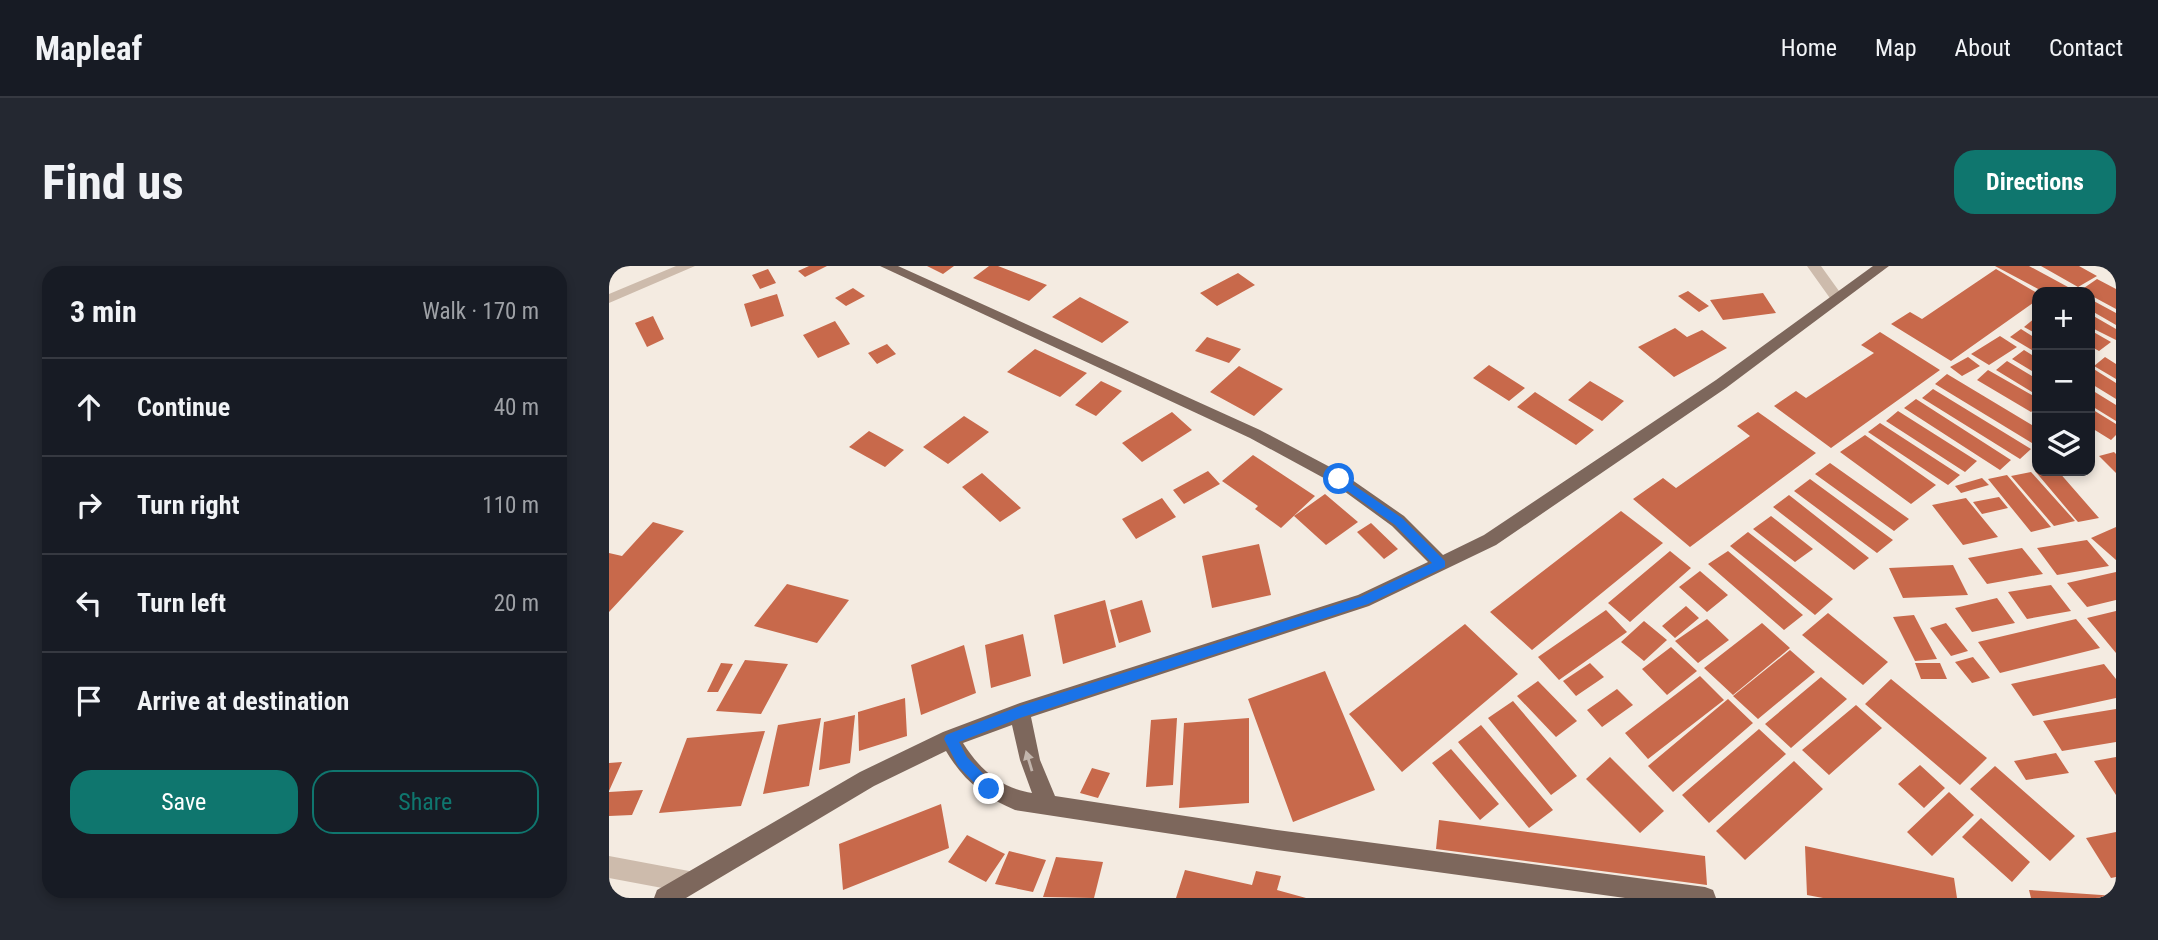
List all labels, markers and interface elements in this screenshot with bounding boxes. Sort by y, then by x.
text: Mapleaf [35,29,142,68]
text: Home [1781,34,1837,62]
text: Map [1875,34,1917,62]
text: About [1955,34,2011,62]
text: Contact [2049,34,2123,62]
button: Directions [1954,150,2116,214]
text: Find us [42,154,184,211]
map controls [2032,287,2095,476]
button: + [2032,287,2095,350]
text: 3 min [70,294,137,329]
text: Walk · 170 m [422,298,539,325]
button: − [2032,350,2095,413]
icon: ahead [70,388,108,426]
text: Continue [137,392,230,422]
text: 40 m [494,394,539,421]
button: layers [2032,413,2095,476]
route start [1323,463,1354,494]
icon: right [70,486,108,524]
text: Turn right [137,490,239,520]
text: 110 m [482,492,539,519]
icon: left [70,584,108,622]
text: Turn left [137,588,226,618]
text: 20 m [494,590,539,617]
icon: arrive [70,682,108,720]
text: Arrive at destination [137,686,349,716]
one-way arrow [1024,750,1034,771]
button: Save [70,770,298,834]
button: Share [312,770,539,834]
route end [973,773,1004,804]

